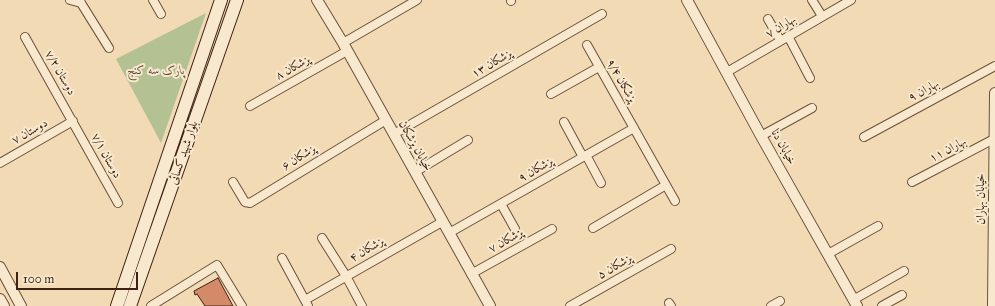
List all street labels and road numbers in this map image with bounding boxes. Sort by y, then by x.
street label: ۷ بهاران [763,12,799,42]
street label: ۱۳ پزشکان [469,47,515,81]
street label: ۷/۲ دوستان [41,48,79,98]
street label: ۸ پزشکان [273,53,313,83]
street label: ۹/۴ پزشکان [603,57,639,105]
street label: ۹ بهاران [906,77,942,105]
street label: ۷ دوستان [9,116,51,148]
street label: خیابان پزشکان [395,118,435,174]
street label: بلوار شهید کسائی [166,119,202,187]
street label: خیابان دنا [767,127,799,167]
street label: ۷/۱ دوستان [88,131,124,181]
street label: ۱۱ بهاران [927,134,969,166]
street label: ۶ پزشکان [279,142,319,174]
street label: ۹ پزشکان [516,154,556,186]
street label: خیابان بهاران [974,173,988,225]
street label: ۷ پزشکان [486,226,526,256]
street label: ۴ پزشکان [347,234,387,266]
street label: ۵ پزشکان [595,251,635,283]

